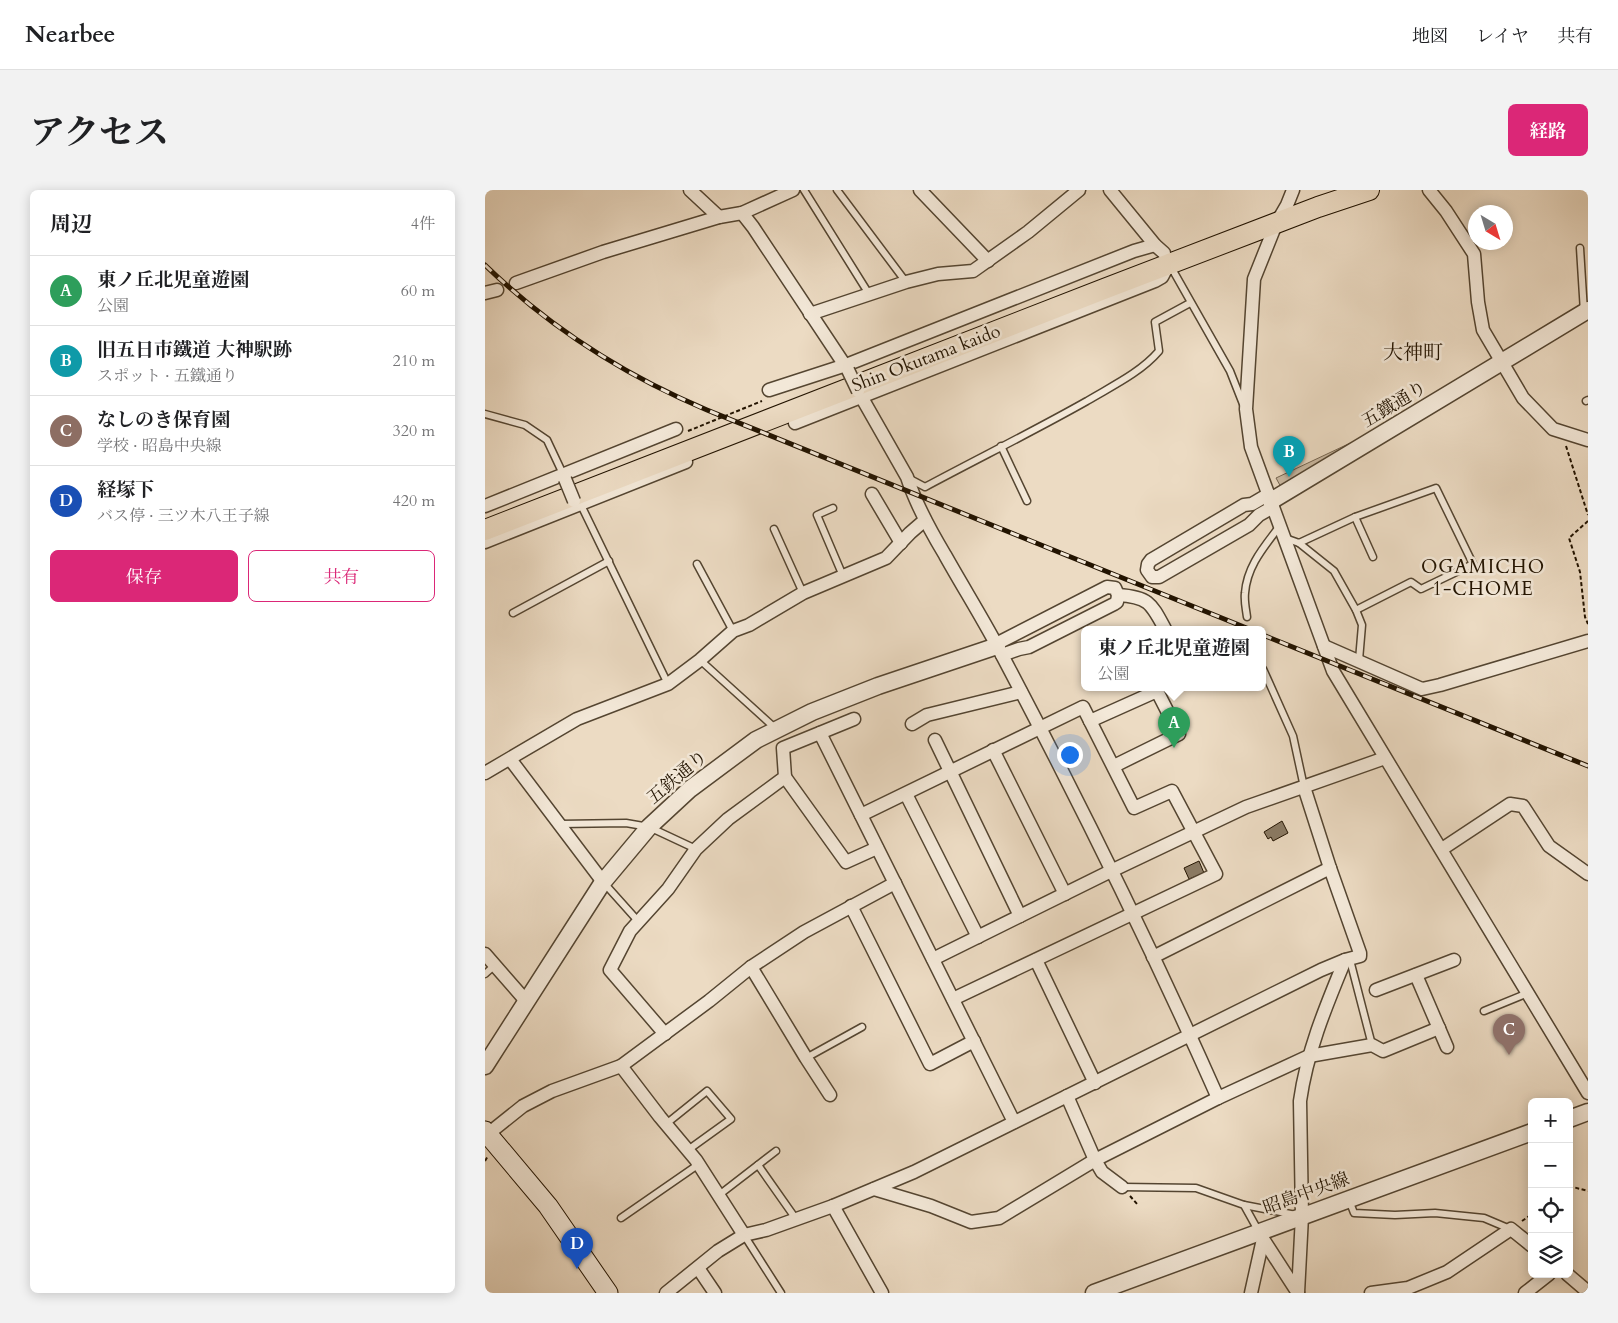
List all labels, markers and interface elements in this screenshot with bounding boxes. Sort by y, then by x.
text: Nearbee [25,18,115,51]
text: 地図 [1412,24,1448,49]
text: レイヤ [1476,24,1529,49]
text: 共有 [1557,24,1593,49]
button: 経路 [1508,104,1588,156]
text: アクセス [30,109,169,157]
north arrow [1468,205,1513,250]
text: 周辺 [50,210,92,239]
text: 4件 [411,213,435,235]
text: 東ノ丘北児童遊園 [97,267,249,293]
text: A [60,280,72,302]
text: 60 m [401,280,435,302]
text: 公園 [97,295,129,317]
street label: Shin Okutama kaido [848,319,1004,398]
text: 旧五日市鐵道 大神駅跡 [97,337,292,363]
district label: 大神町 [1383,339,1443,366]
text: B [60,350,72,372]
text: 210 m [393,350,435,372]
text: スポット · 五鐵通り [97,365,238,387]
street label: 五鐵通り [1357,375,1432,434]
text: なしのき保育園 [97,407,230,433]
text: C [60,420,72,442]
text: 320 m [393,420,435,442]
text: 学校 · 昭島中央線 [97,435,222,457]
pin: B [1273,436,1305,477]
text: 経塚下 [97,477,154,503]
text: D [59,490,73,512]
text: 420 m [393,490,435,512]
text: バス停 · 三ツ木八王子線 [97,505,270,527]
button: 保存 [50,550,238,602]
button: 共有 [248,550,435,602]
district label: OGAMICHO 1-CHOME [1421,554,1545,602]
popup [1081,626,1266,691]
text: 東ノ丘北児童遊園 [1097,635,1250,661]
text: 公園 [1097,663,1130,685]
pin: A [1158,707,1190,748]
your location [1057,742,1083,768]
street label: 五鉄通り [642,745,713,810]
pin: C [1493,1014,1525,1055]
map controls [1528,1098,1573,1278]
button: + [1528,1098,1573,1143]
button: − [1528,1143,1573,1188]
street label: 昭島中央線 [1260,1166,1353,1221]
button: locate [1528,1188,1573,1233]
pin: D [561,1228,593,1269]
button: layers [1528,1233,1573,1278]

